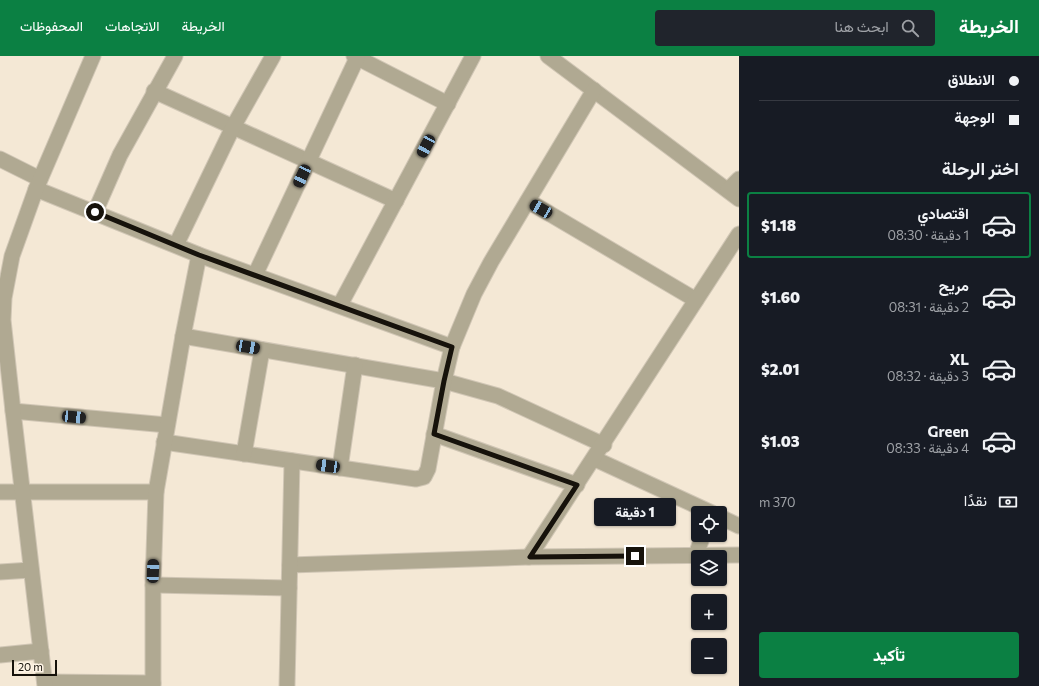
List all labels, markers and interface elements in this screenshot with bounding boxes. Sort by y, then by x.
search box [655,10,935,46]
text: الخريطة [959,14,1019,37]
text: المحفوظات [20,17,83,34]
text: الاتجاهات [105,17,159,34]
text: الخريطة [181,17,225,34]
text: ابحث هنا [835,17,889,35]
icon: search [899,17,921,39]
text: الانطلاق [948,70,995,88]
text: الوجهة [954,108,995,126]
car [415,133,437,159]
text: اختر الرحلة [942,157,1019,179]
car [291,163,313,189]
car [528,198,554,220]
route start [86,203,104,221]
text: اقتصادي [917,204,969,222]
icon: car [981,207,1017,243]
text: $1.18 [761,216,796,234]
text: 1 دقيقة · 08:30 [887,227,969,243]
text: مريح [939,276,969,294]
icon: car [981,279,1017,315]
text: $1.60 [761,288,800,306]
text: 2 دقيقة · 08:31 [889,299,969,315]
car [235,339,261,355]
text: XL [950,350,969,368]
icon: car [981,351,1017,387]
text: $2.01 [761,360,799,378]
text: 3 دقيقة · 08:32 [887,368,969,384]
car [62,410,86,424]
text: Green [928,422,969,440]
icon: car [981,423,1017,459]
text: $1.03 [761,432,800,450]
text: 4 دقيقة · 08:33 [886,440,969,456]
car [315,458,341,474]
text: نقدًا [964,491,987,509]
icon: cash [997,491,1019,513]
text: 370 m [759,494,796,510]
callout: 1 دقيقة [594,498,676,526]
text: 1 دقيقة [615,504,655,520]
map controls [691,506,727,674]
button: locate [691,506,727,542]
route end [626,547,644,565]
button: layers [691,550,727,586]
car [147,559,159,583]
button: + [691,594,727,630]
button: تأكيد [759,632,1019,678]
button: − [691,638,727,674]
scale bar [12,658,57,677]
text: 20 m [18,660,43,673]

